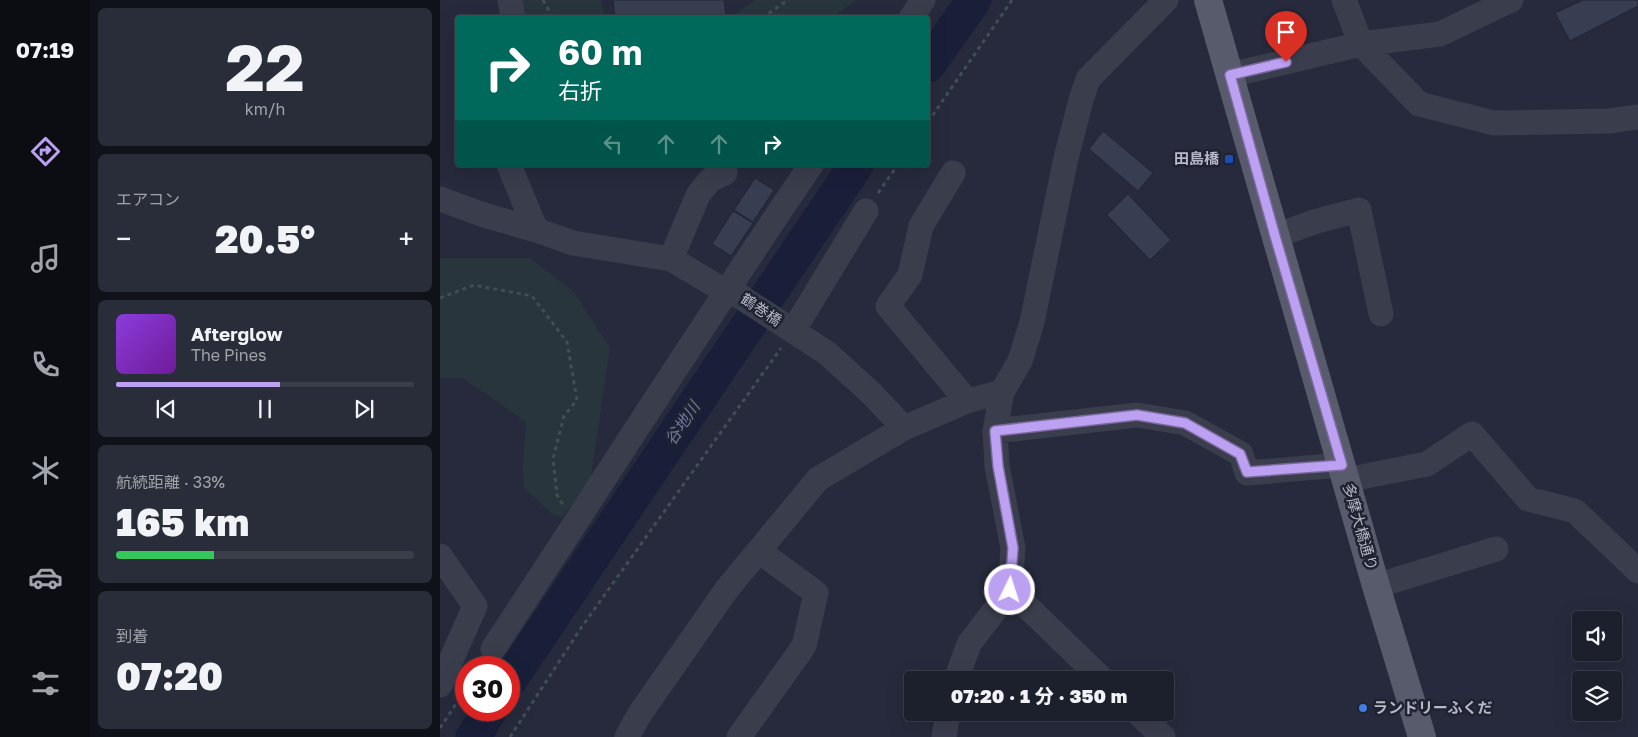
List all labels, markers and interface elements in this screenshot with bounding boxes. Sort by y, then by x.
pin [1265,11,1307,62]
icon: arrive [1272,18,1300,46]
text: 22 [225,27,305,105]
text: 60 m [558,31,642,73]
icon: right [475,35,540,100]
text: 07:19 [16,36,74,63]
text: 右折 [558,77,602,104]
text: km/h [245,99,285,119]
icon: left [599,130,627,158]
icon: ahead [652,130,680,158]
icon: ahead [705,130,733,158]
icon: right [758,130,786,158]
icon: directions [28,134,63,169]
place label: 田島橋 [1174,149,1220,167]
marker: 田島橋 [1223,153,1235,165]
text: エアコン [116,189,180,209]
text: 20.5° [215,216,315,261]
text: − [116,222,131,255]
text: + [399,222,414,255]
icon: music [28,241,63,276]
street label: 鶴巻橋 [738,289,785,329]
text: Afterglow [191,322,282,345]
text: The Pines [191,345,266,365]
icon: phone [28,347,63,382]
icon: previous [152,395,180,423]
icon: pause [251,395,279,423]
icon: next [350,395,378,423]
water label: 谷地川 [660,396,705,448]
icon: climate [28,453,63,488]
text: 航続距離 · 33% [116,472,225,492]
street label: 多摩大橋通り [1340,481,1382,572]
text: 165 km [116,499,249,544]
icon: car [28,560,63,595]
position arrow [983,563,1035,615]
map controls [1572,611,1622,721]
button: sound [1572,611,1622,661]
text: 到着 [116,626,148,646]
text: 07:20 [116,653,223,698]
speed limit sign: 30 [455,656,520,721]
icon: filters [28,666,63,701]
button: layers [1572,671,1622,721]
text: 07:20 · 1 分 · 350 m [951,684,1127,707]
place label: ランドリーふくだ [1373,698,1492,716]
marker: ランドリーふくだ [1357,702,1369,714]

